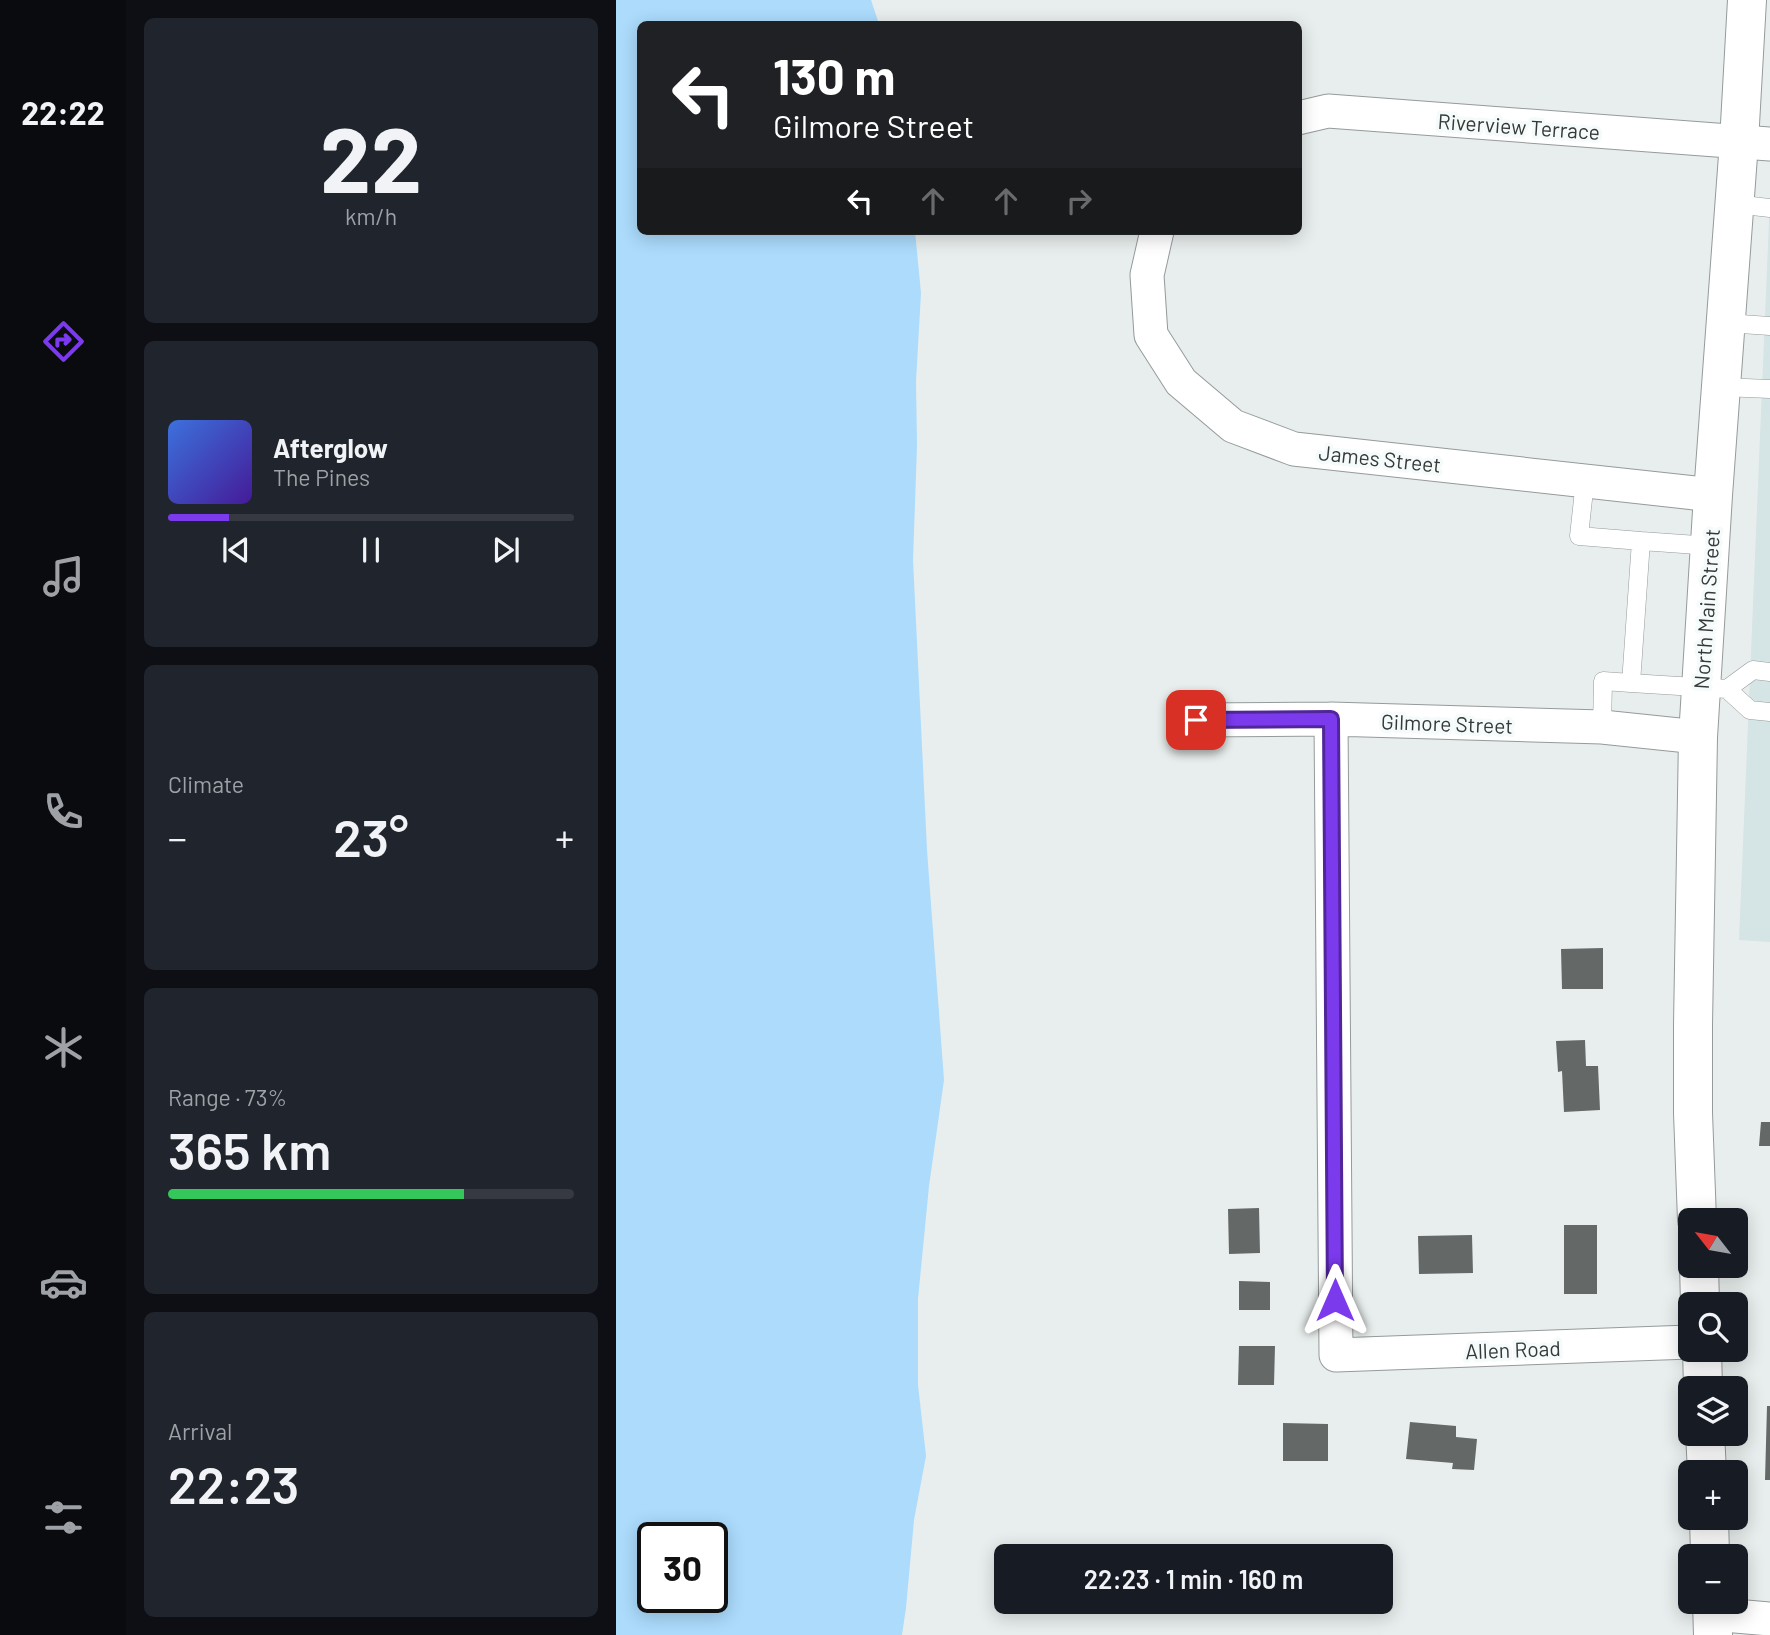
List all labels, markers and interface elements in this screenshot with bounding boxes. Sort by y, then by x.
text: 130 m [773,46,895,105]
icon: left [658,49,749,140]
text: 22:22 [21,93,105,131]
text: 22 [320,102,422,211]
text: Gilmore Street [773,106,974,144]
street label: Riverview Terrace [1437,108,1601,144]
icon: left [841,182,879,220]
icon: ahead [914,182,952,220]
icon: ahead [987,182,1025,220]
icon: right [1060,182,1098,220]
text: km/h [345,202,397,230]
icon: directions [39,317,88,366]
text: Afterglow [273,432,388,463]
street label: James Street [1318,439,1442,477]
text: The Pines [273,463,370,491]
street label: North Main Street [1688,528,1724,690]
icon: previous [217,531,255,569]
icon: pause [352,531,390,569]
icon: next [487,531,525,569]
icon: music [39,552,88,601]
pin [1166,690,1226,750]
icon: arrive [1177,701,1215,739]
street label: Gilmore Street [1381,708,1513,738]
text: Climate [168,770,244,798]
icon: phone [39,787,88,836]
text: 23° [333,805,409,867]
text: − [168,814,187,860]
text: + [555,814,574,860]
icon: climate [39,1023,88,1072]
text: Range · 73% [168,1083,287,1111]
text: 365 km [168,1118,331,1180]
north arrow [1678,1208,1748,1278]
map controls [1678,1208,1748,1614]
icon: car [39,1258,88,1307]
position arrow [1298,1263,1372,1337]
button: search [1678,1292,1748,1362]
street label: Allen Road [1465,1335,1561,1363]
button: layers [1678,1376,1748,1446]
text: Arrival [168,1417,232,1445]
text: 22:23 [168,1452,299,1514]
button: + [1678,1460,1748,1530]
icon: filters [39,1493,88,1542]
speed limit sign: 30 [637,1522,728,1613]
button: − [1678,1544,1748,1614]
text: 22:23 · 1 min · 160 m [1084,1563,1303,1594]

